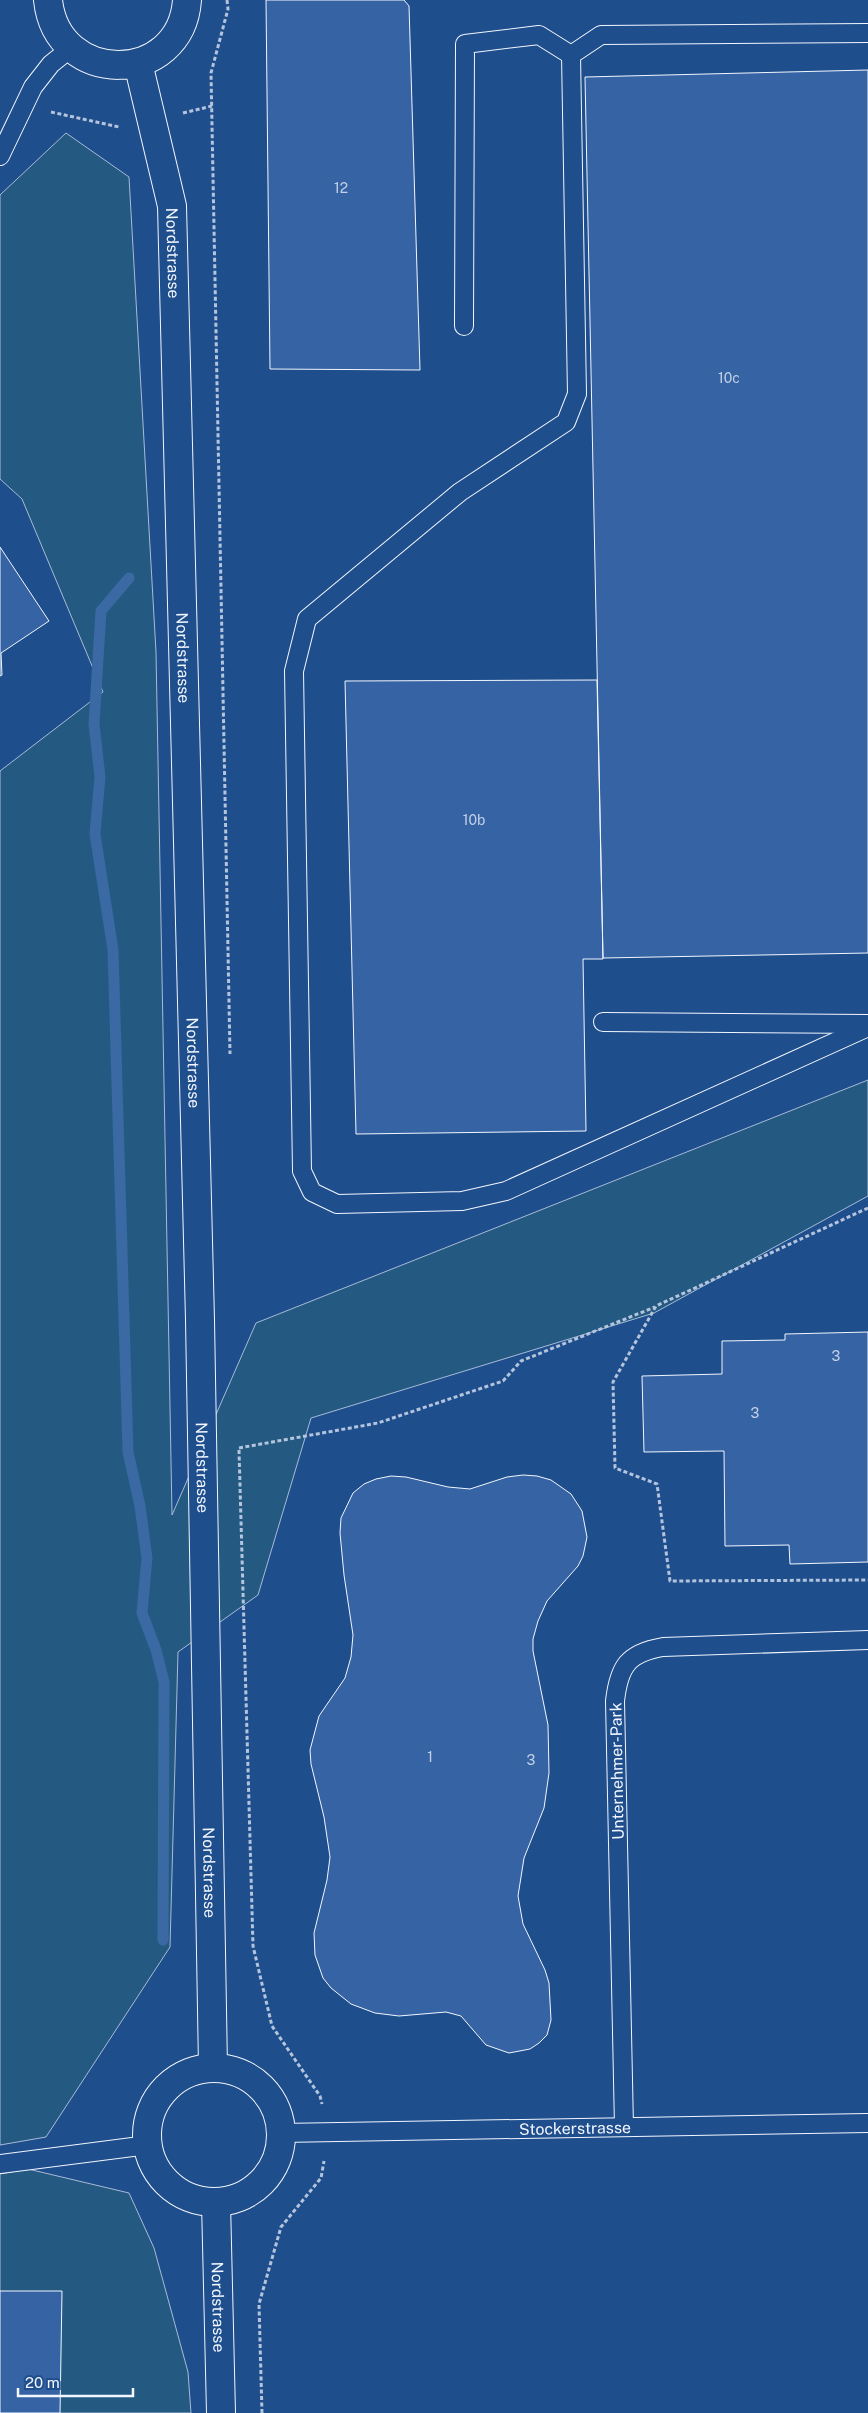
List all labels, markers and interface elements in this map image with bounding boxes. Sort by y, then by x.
house number: 12 [334,180,348,196]
street label: Nordstrasse [163,207,184,299]
house number: 10c [718,370,740,386]
street label: Nordstrasse [173,612,194,704]
house number: 10b [463,812,485,828]
street label: Nordstrasse [183,1017,204,1108]
house number: 3 [832,1348,841,1364]
house number: 3 [751,1405,760,1421]
street label: Nordstrasse [192,1422,213,1513]
street label: Unternehmer-Park [606,1702,628,1840]
house number: 1 [427,1749,433,1765]
house number: 3 [527,1752,536,1768]
street label: Nordstrasse [199,1827,220,1918]
street label: Stockerstrasse [519,2118,631,2138]
street label: Nordstrasse [208,2261,229,2353]
scale bar [18,2366,132,2398]
text: 20 m [25,2374,60,2391]

